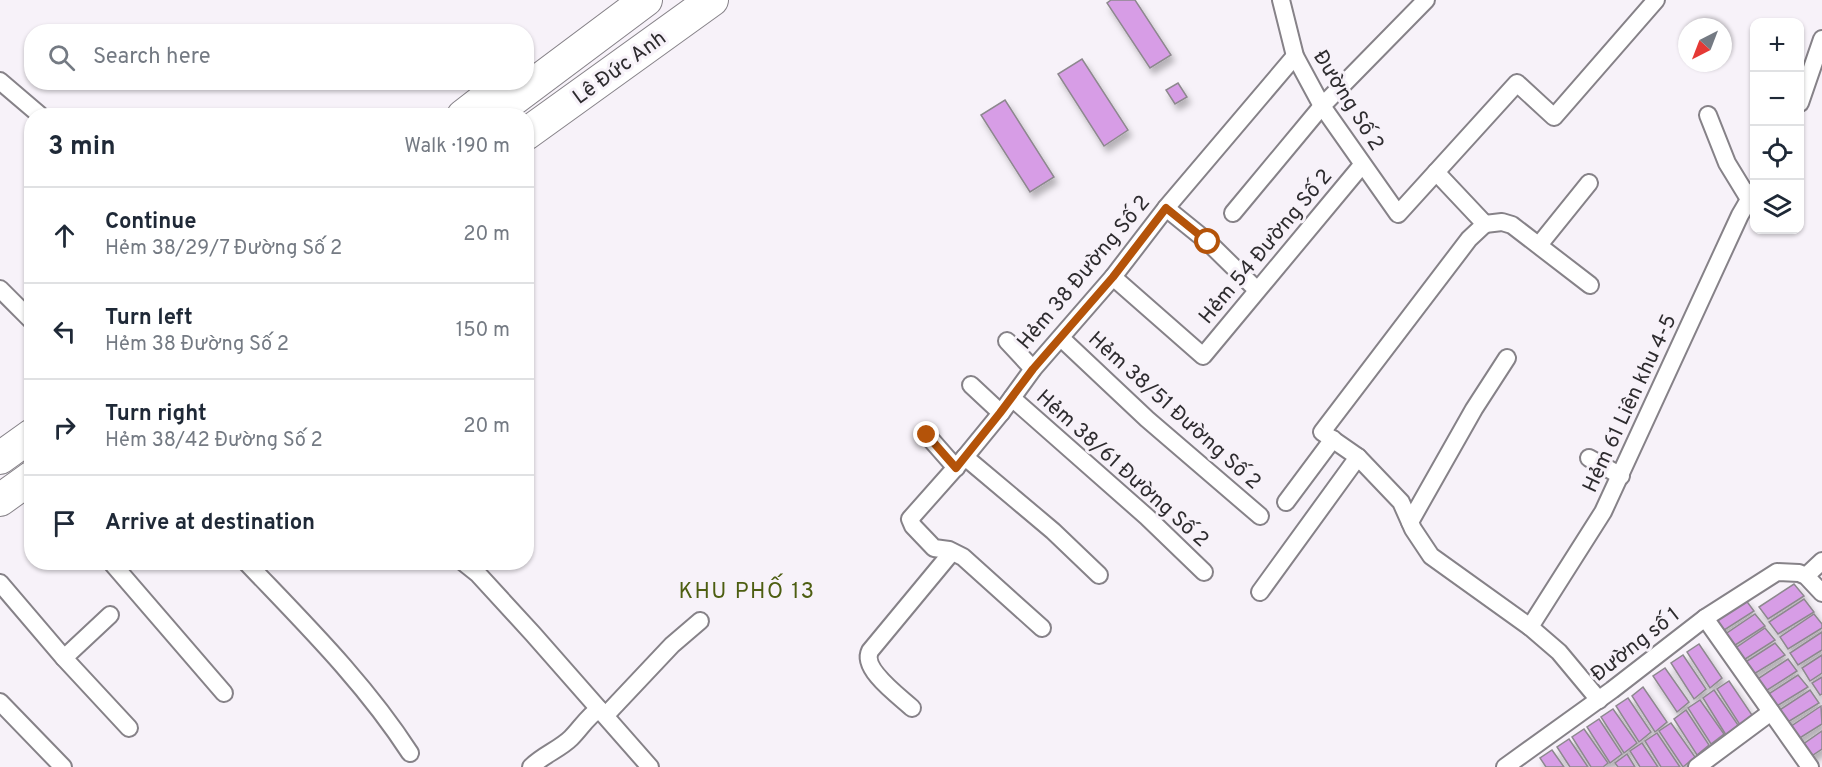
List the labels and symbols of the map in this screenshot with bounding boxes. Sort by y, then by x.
north arrow [1678,18,1732,72]
street label: Lê Đức Anh [568,25,672,111]
street label: Đường Số 2 [1306,45,1389,156]
street label: Hẻm 54 Đường Số 2 [1193,164,1339,330]
street label: Hẻm 38 Đường Số 2 [1012,190,1157,356]
route start [1194,228,1220,254]
street label: Hẻm 61 Liên khu 4-5 [1577,310,1684,497]
street label: Hẻm 38/51 Đường Số 2 [1082,326,1266,496]
street label: Hẻm 38/61 Đường Số 2 [1030,384,1214,554]
route end [913,421,939,447]
district label: KHU PHỐ 13 [678,573,816,606]
street label: Đường số 1 [1586,602,1686,688]

